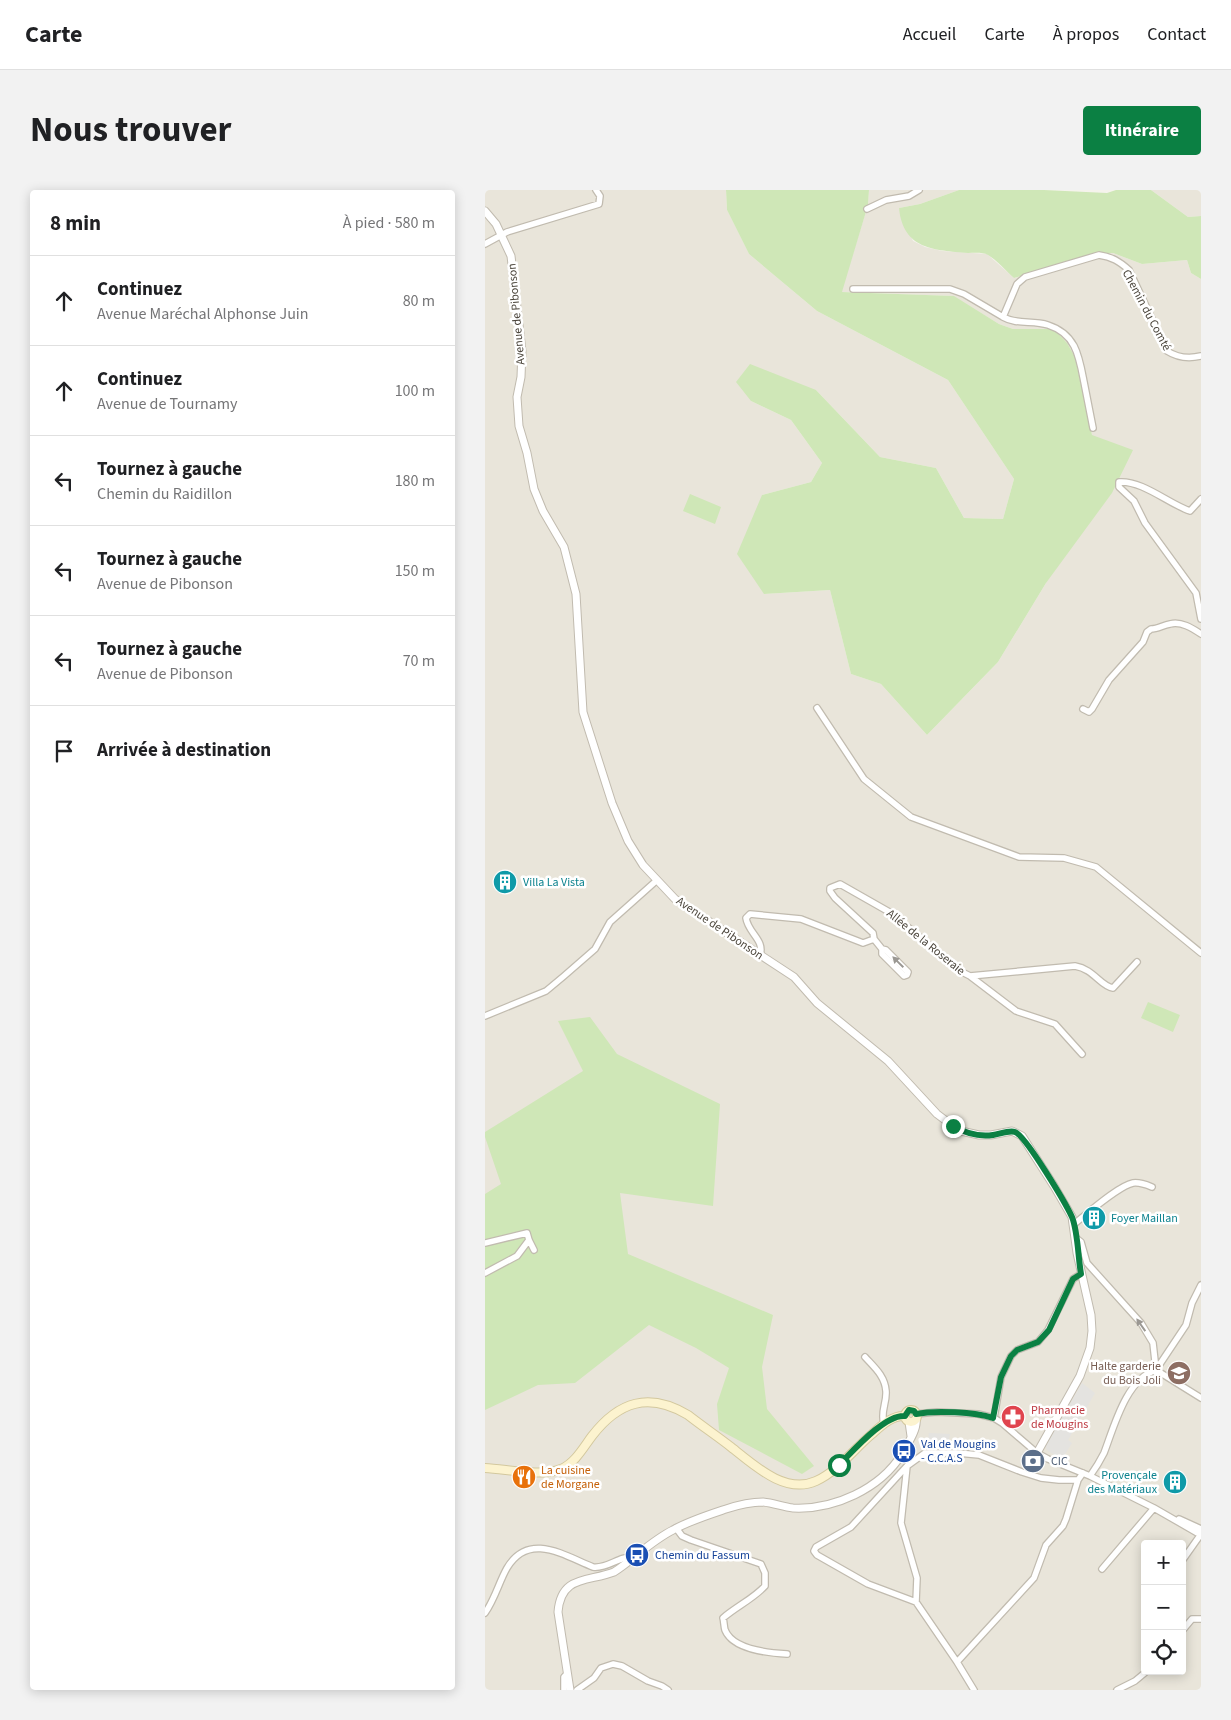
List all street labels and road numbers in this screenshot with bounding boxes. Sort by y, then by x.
street label: Avenue de Pibonson [504,262,529,365]
street label: Chemin du Comté [1118,267,1175,354]
street label: Avenue de Pibonson [673,893,767,964]
street label: Allée de la Roseraie [883,905,969,979]

